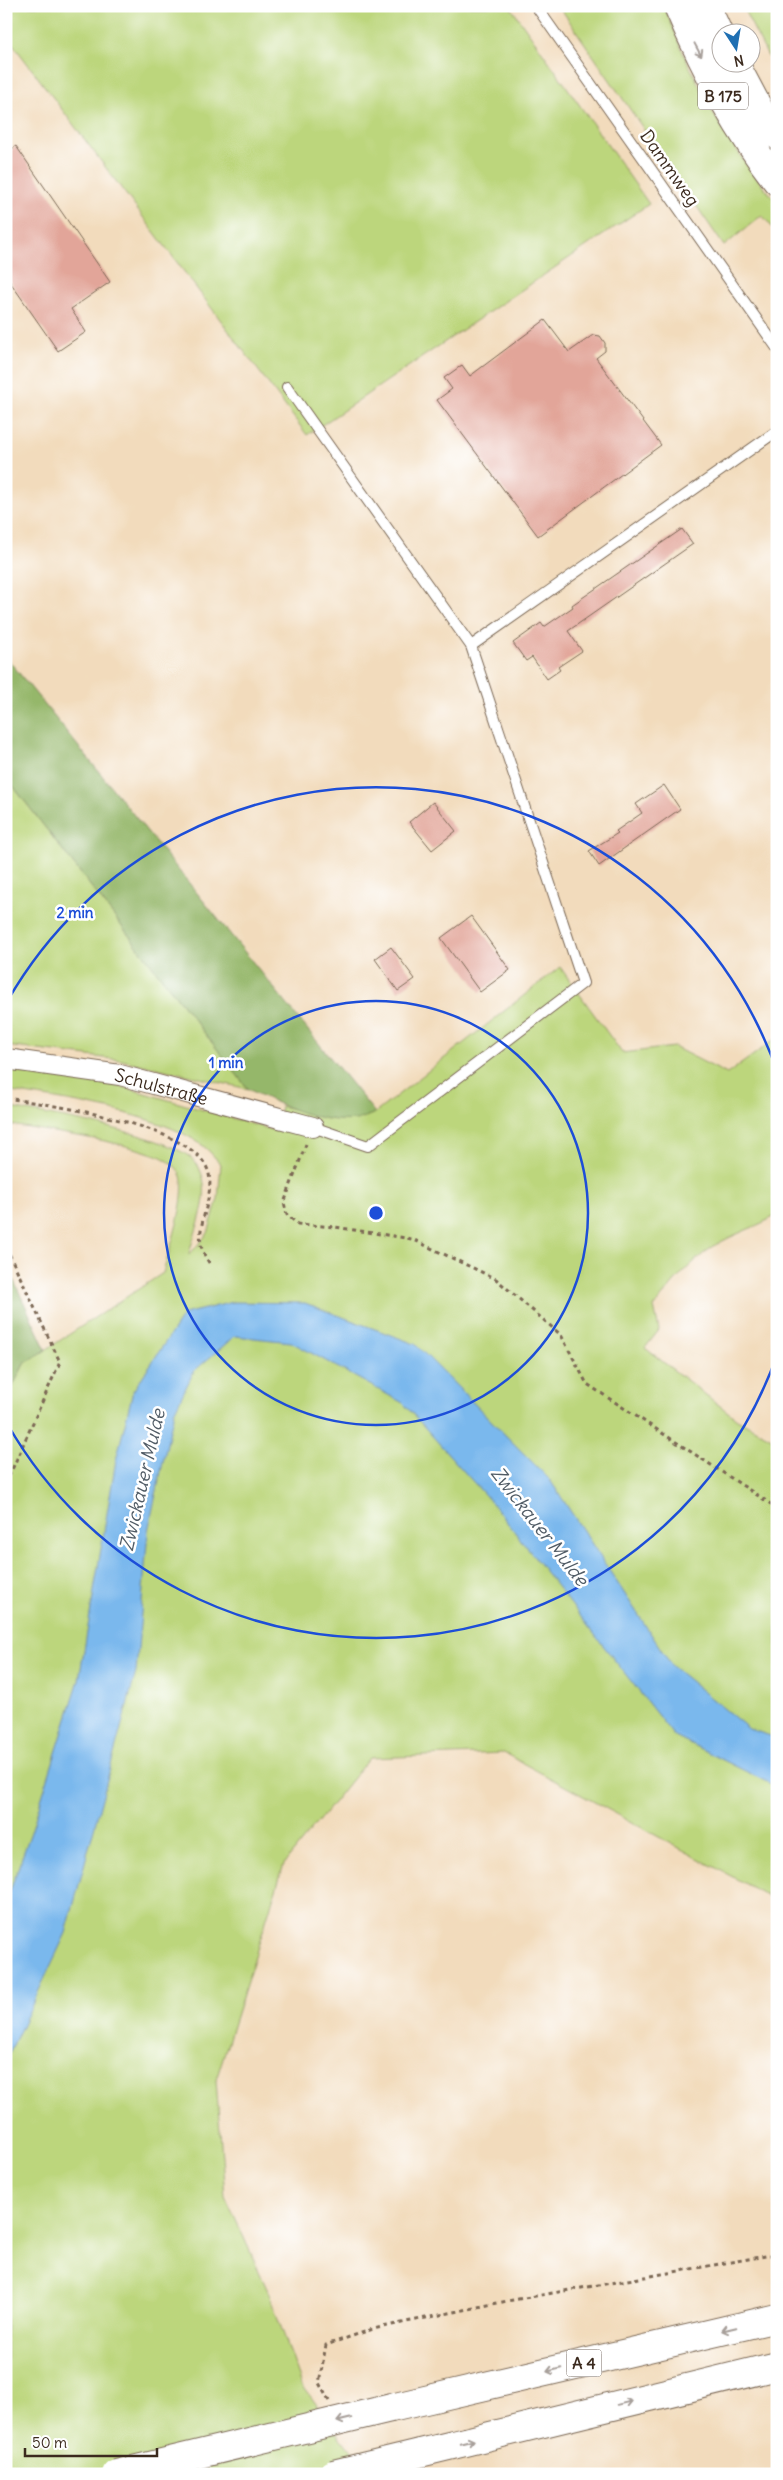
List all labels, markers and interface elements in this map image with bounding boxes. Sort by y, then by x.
north arrow [710,22,760,72]
one-way arrow [693,43,703,58]
text: N [732,51,745,71]
road number: B 175 [698,82,748,110]
street label: Dammweg [635,125,705,211]
text: 2 min [57,903,94,922]
text: 1 min [209,1053,244,1072]
street label: Schulstraße [112,1063,210,1110]
centre of rings [367,1204,385,1222]
water label: Zwickauer Mulde [114,1405,170,1553]
water label: Zwickauer Mulde [486,1462,595,1592]
one-way arrow [722,2325,738,2334]
road number: A 4 [566,2350,602,2376]
one-way arrow [546,2366,562,2375]
one-way arrow [616,2398,632,2407]
one-way arrow [336,2415,352,2425]
scale bar [25,2425,158,2457]
text: 50 m [32,2433,67,2452]
one-way arrow [458,2437,474,2446]

